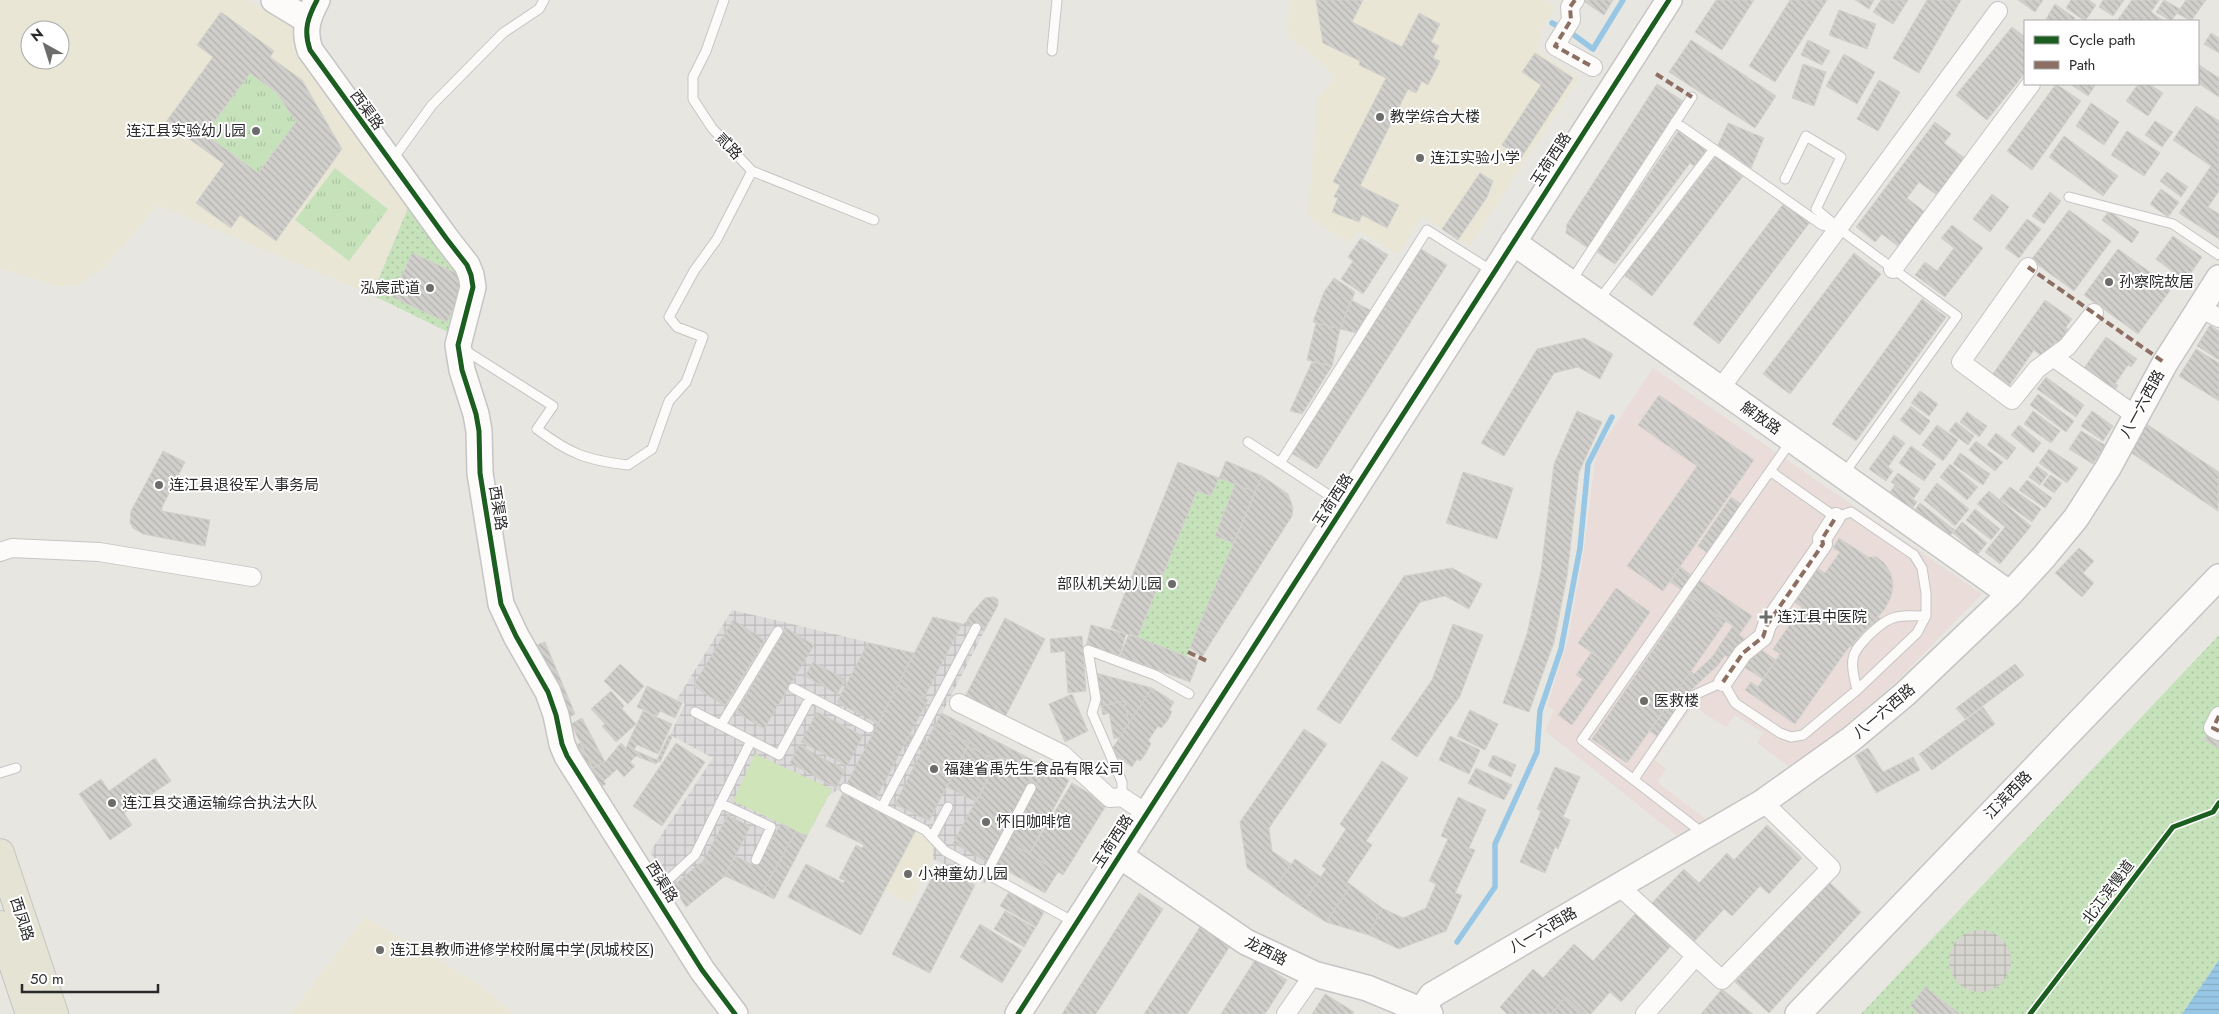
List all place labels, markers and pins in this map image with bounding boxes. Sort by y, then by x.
place label: 教学综合大楼 [1390,106,1480,128]
marker: 教学综合大楼 [1374,111,1386,123]
place label: 连江县实验幼儿园 [126,120,246,142]
marker: 连江县实验幼儿园 [250,125,262,137]
place label: 连江实验小学 [1430,147,1520,169]
marker: 连江实验小学 [1414,152,1426,164]
place label: 孙察院故居 [2119,271,2194,293]
marker: 孙察院故居 [2103,276,2115,288]
place label: 泓宸武道 [360,277,420,299]
marker: 泓宸武道 [424,282,436,294]
place label: 连江县退役军人事务局 [169,474,319,496]
marker: 连江县退役军人事务局 [153,479,165,491]
place label: 部队机关幼儿园 [1057,573,1162,595]
marker: 部队机关幼儿园 [1166,578,1178,590]
place label: 连江县中医院 [1777,606,1867,628]
marker: 连江县中医院 [1759,610,1773,624]
place label: 医救楼 [1654,690,1699,712]
marker: 医救楼 [1638,695,1650,707]
place label: 福建省禹先生食品有限公司 [944,758,1124,780]
marker: 福建省禹先生食品有限公司 [928,763,940,775]
place label: 连江县交通运输综合执法大队 [122,792,317,814]
marker: 连江县交通运输综合执法大队 [106,797,118,809]
place label: 怀旧咖啡馆 [996,811,1071,833]
marker: 怀旧咖啡馆 [980,816,992,828]
place label: 小神童幼儿园 [918,863,1008,885]
marker: 小神童幼儿园 [902,868,914,880]
place label: 连江县教师进修学校附属中学(凤城校区) [390,939,654,961]
marker: 连江县教师进修学校附属中学(凤城校区) [374,944,386,956]

